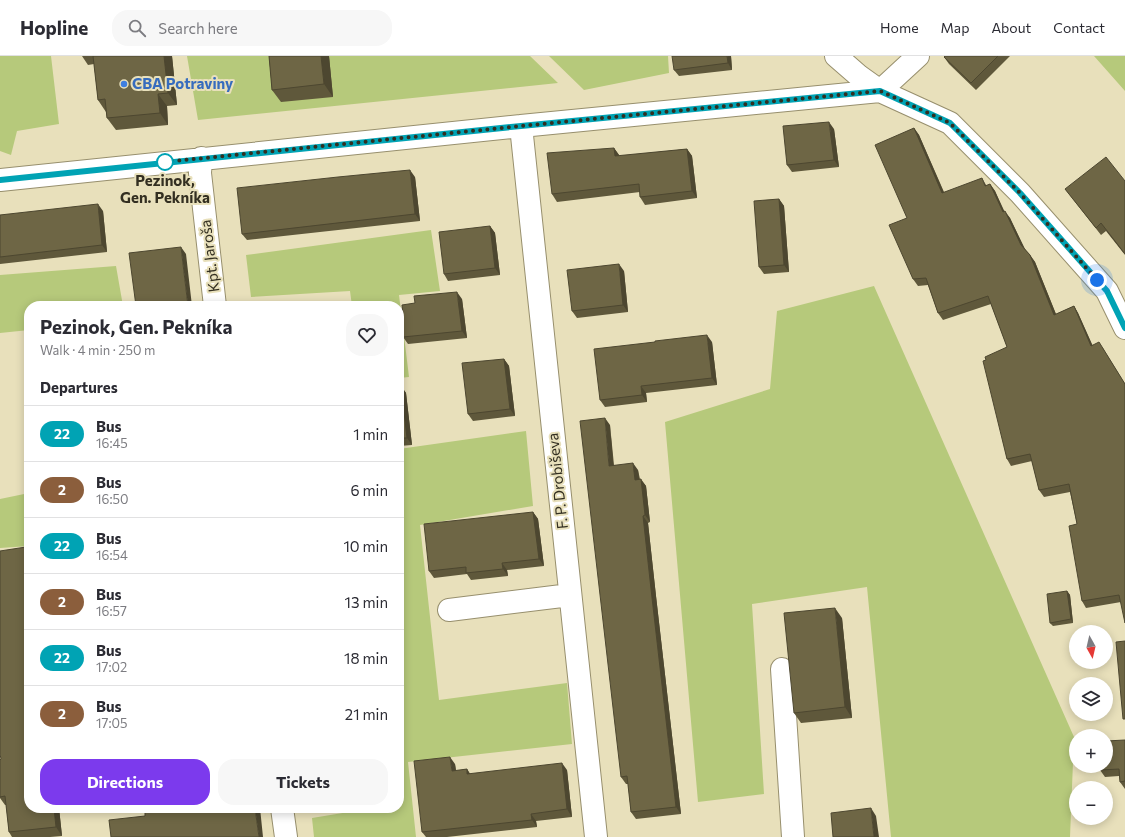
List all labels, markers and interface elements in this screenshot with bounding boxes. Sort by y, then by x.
search box [112,10,392,46]
text: Hopline [20,16,88,39]
icon: search [126,17,148,39]
text: Search here [158,19,238,37]
text: Home [880,19,919,36]
text: Map [941,19,969,36]
text: About [991,19,1031,36]
text: Contact [1053,19,1105,36]
place label: CBA Potraviny [132,74,234,92]
marker: CBA Potraviny [119,79,129,89]
marker: Pezinok, Gen. Pekníka [156,153,174,171]
place label: Pezinok, Gen. Pekníka [120,171,210,206]
street label: Kpt. Jaroša [196,219,222,293]
your location [1087,270,1107,290]
button: heart [346,314,388,356]
text: Pezinok, Gen. Pekníka [40,315,233,338]
text: Walk · 4 min · 250 m [40,342,155,358]
text: Departures [40,378,118,396]
text: Bus [96,417,121,435]
text: 22 [54,425,70,442]
text: 1 min [353,425,388,443]
street label: F. P. Drobiševa [543,432,571,530]
text: 16:45 [96,435,128,451]
text: Bus [96,473,121,491]
text: 2 [58,481,66,498]
text: 6 min [350,481,388,499]
text: 16:50 [96,491,128,507]
text: Bus [96,529,121,547]
text: 22 [54,537,70,554]
text: 10 min [343,537,388,555]
text: 16:54 [96,547,128,563]
text: Bus [96,585,121,603]
text: 2 [58,593,66,610]
text: 13 min [345,593,388,611]
text: 16:57 [96,603,127,619]
north arrow [1069,625,1113,669]
map controls [1069,625,1113,825]
text: Bus [96,641,121,659]
text: 22 [54,649,70,666]
text: 18 min [344,649,388,667]
text: 17:02 [96,659,127,675]
button: layers [1069,677,1113,721]
text: Bus [96,697,121,715]
text: 2 [58,705,66,722]
text: 21 min [345,705,388,723]
text: 17:05 [96,715,127,731]
button: + [1069,729,1113,773]
button: Directions [40,759,210,805]
button: Tickets [218,759,388,805]
button: − [1069,781,1113,825]

